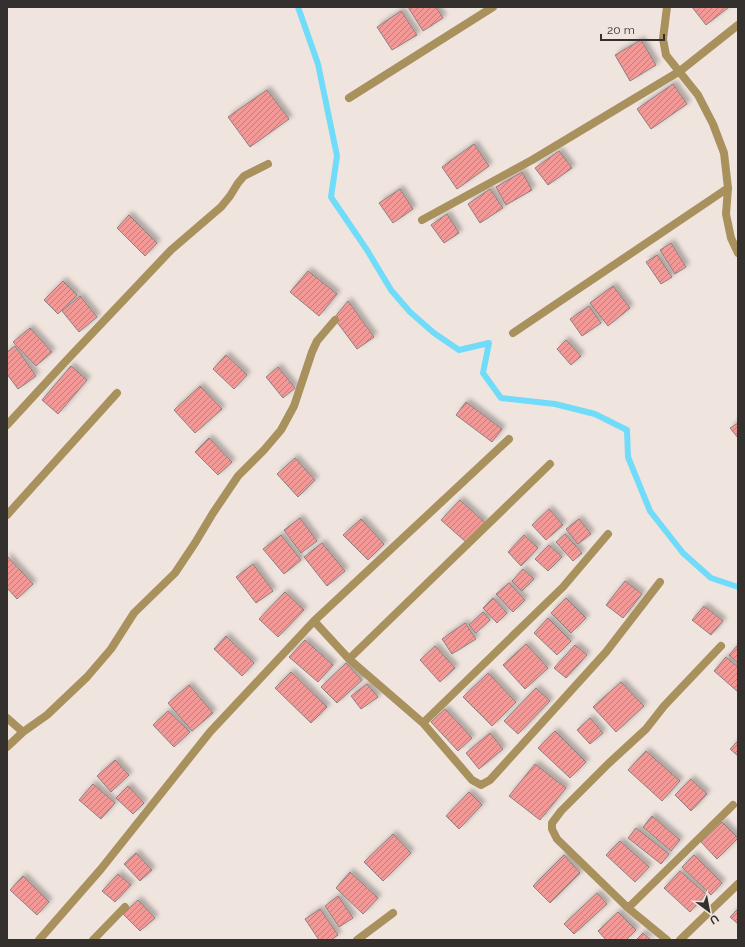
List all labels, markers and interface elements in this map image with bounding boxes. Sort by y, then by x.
scale bar [601,16,664,42]
text: 20 m [607,23,635,37]
north arrow [689,891,729,931]
text: U [707,911,721,927]

